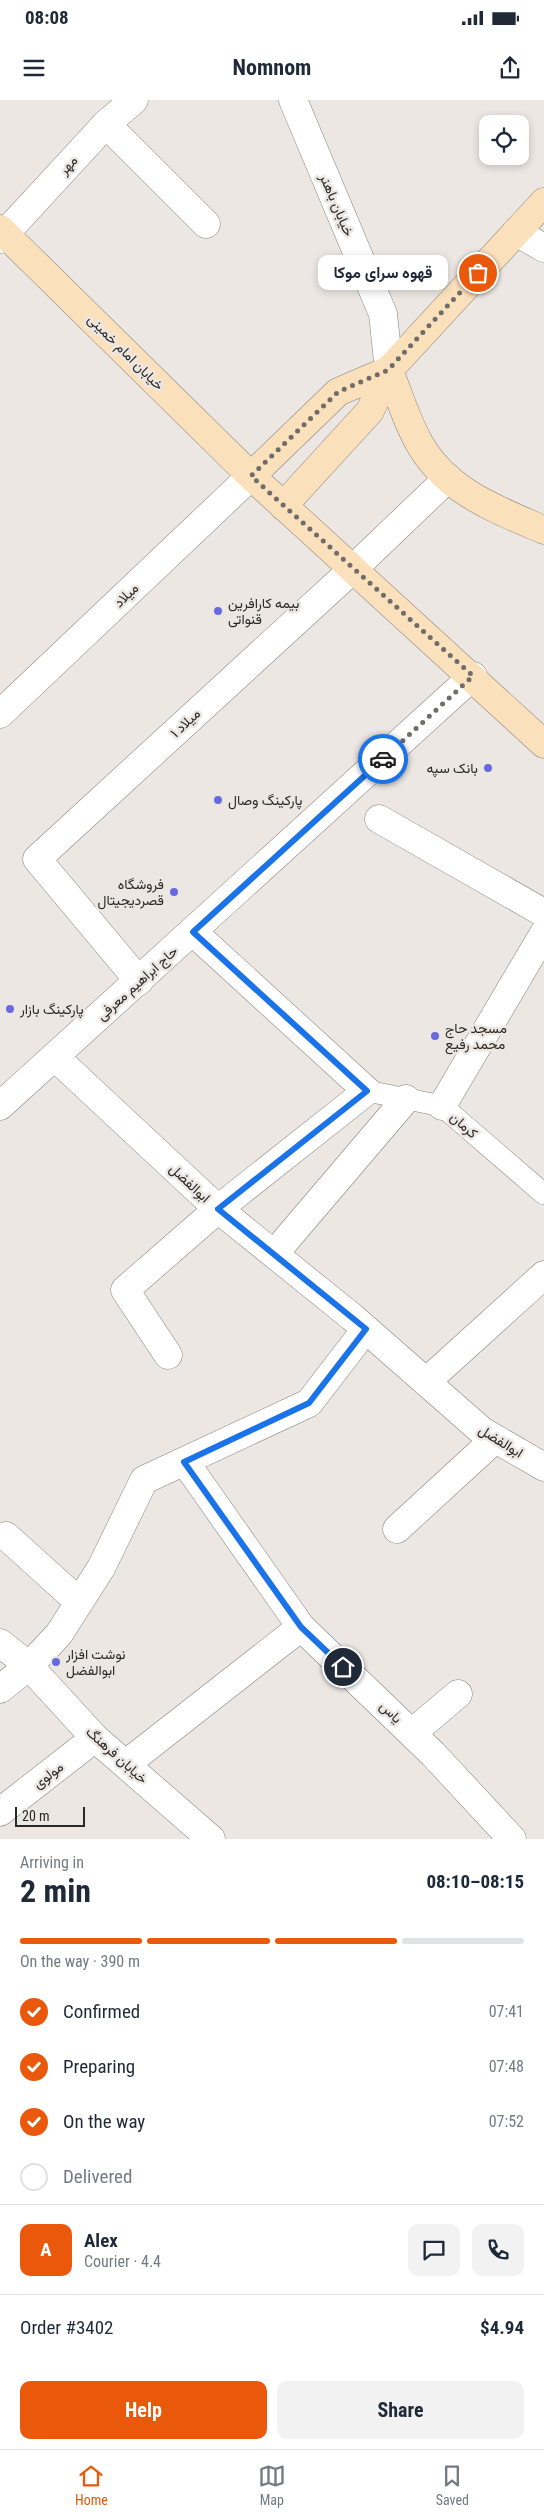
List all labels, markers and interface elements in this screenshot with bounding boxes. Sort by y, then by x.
text: 08:08 [25,6,69,29]
icon: menu [20,54,48,82]
icon: share [496,54,524,82]
text: Nomnom [233,55,311,80]
map controls [479,115,529,165]
button: locate [479,115,529,165]
street label: مهر [55,152,81,179]
street label: خیابان باهنر [315,170,357,239]
pin [457,252,499,294]
callout: قهوه سرای موکا [318,256,448,290]
icon: bag [464,259,492,287]
text: قهوه سرای موکا [333,263,433,282]
street label: خیابان امام خمینی [84,311,167,394]
street label: میلاد [110,580,142,610]
place label: بیمه کارافرین قنواتی [228,595,299,628]
marker: بیمه کارافرین قنواتی [212,605,224,617]
street label: میلاد ۱ [167,705,203,741]
courier [358,734,408,784]
icon: car [369,745,397,773]
place label: بانک سپه [426,760,478,778]
marker: بانک سپه [482,762,494,774]
place label: پارکینگ وصال [228,792,302,810]
marker: پارکینگ وصال [212,794,224,806]
place label: فروشگاه قصردیجیتال [98,876,164,910]
marker: فروشگاه قصردیجیتال [168,886,180,898]
street label: حاج ابراهیم معرفی [93,943,183,1026]
place label: پارکینگ بازار [19,1001,84,1019]
marker: پارکینگ بازار [4,1003,16,1015]
place label: مسجد حاج محمد رفیع [445,1020,507,1055]
marker: مسجد حاج محمد رفیع [429,1030,441,1042]
street label: کرمان [446,1109,481,1142]
street label: ابوالفضل [166,1160,213,1206]
street label: ابوالفضل [475,1421,526,1462]
place label: نوشت افزار ابوالفضل [65,1646,126,1679]
pin [322,1646,364,1688]
icon: home [329,1653,357,1681]
marker: نوشت افزار ابوالفضل [50,1656,62,1668]
street label: یاس [376,1698,405,1727]
street label: خیابان فرهنگ [82,1723,151,1787]
street label: مولوی [30,1758,67,1793]
scale bar [15,1804,85,1827]
text: 20 m [22,1808,50,1824]
text: Arriving in [20,1853,84,1872]
text: 08:10–08:15 [426,1870,524,1893]
text: 2 min [20,1872,91,1910]
text: On the way · 390 m [20,1952,140,1971]
icon: check [20,1998,48,2026]
text: Confirmed [63,2000,140,2023]
text: 07:41 [489,2002,524,2021]
icon: check [20,2053,48,2081]
text: Preparing [63,2055,135,2078]
text: 07:48 [489,2057,524,2076]
icon: check [20,2108,48,2136]
text: On the way [63,2110,145,2133]
text: 07:52 [489,2112,524,2131]
text: Delivered [63,2165,132,2188]
button: chat [408,2224,460,2276]
button: phone [472,2224,524,2276]
text: Alex [84,2229,118,2252]
text: A [40,2238,52,2261]
text: Courier · 4.4 [84,2252,161,2271]
text: Order #3402 [20,2316,113,2339]
text: $4.94 [480,2316,524,2339]
button: Help [20,2381,267,2439]
button: Share [277,2381,524,2439]
tab: Home [75,2462,108,2508]
tab: Map [258,2462,286,2508]
tab: Saved [436,2462,469,2508]

